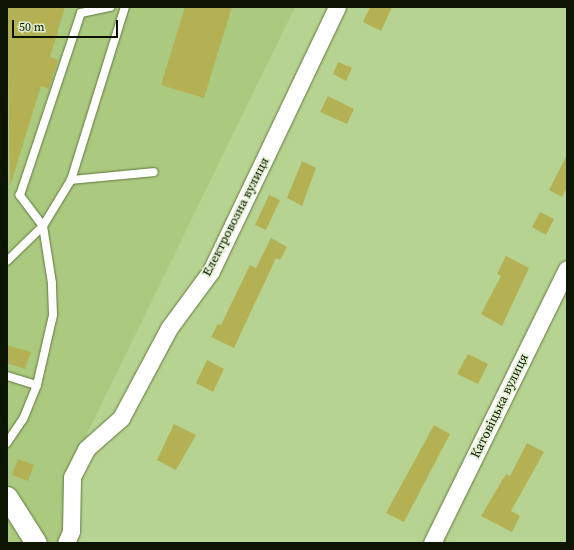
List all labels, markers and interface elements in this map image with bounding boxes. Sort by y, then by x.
scale bar [14,12,120,38]
text: 50 m [19,19,45,35]
street label: Електровозна вулиця [199,155,273,279]
street label: Катовіцька вулиця [468,351,532,461]

